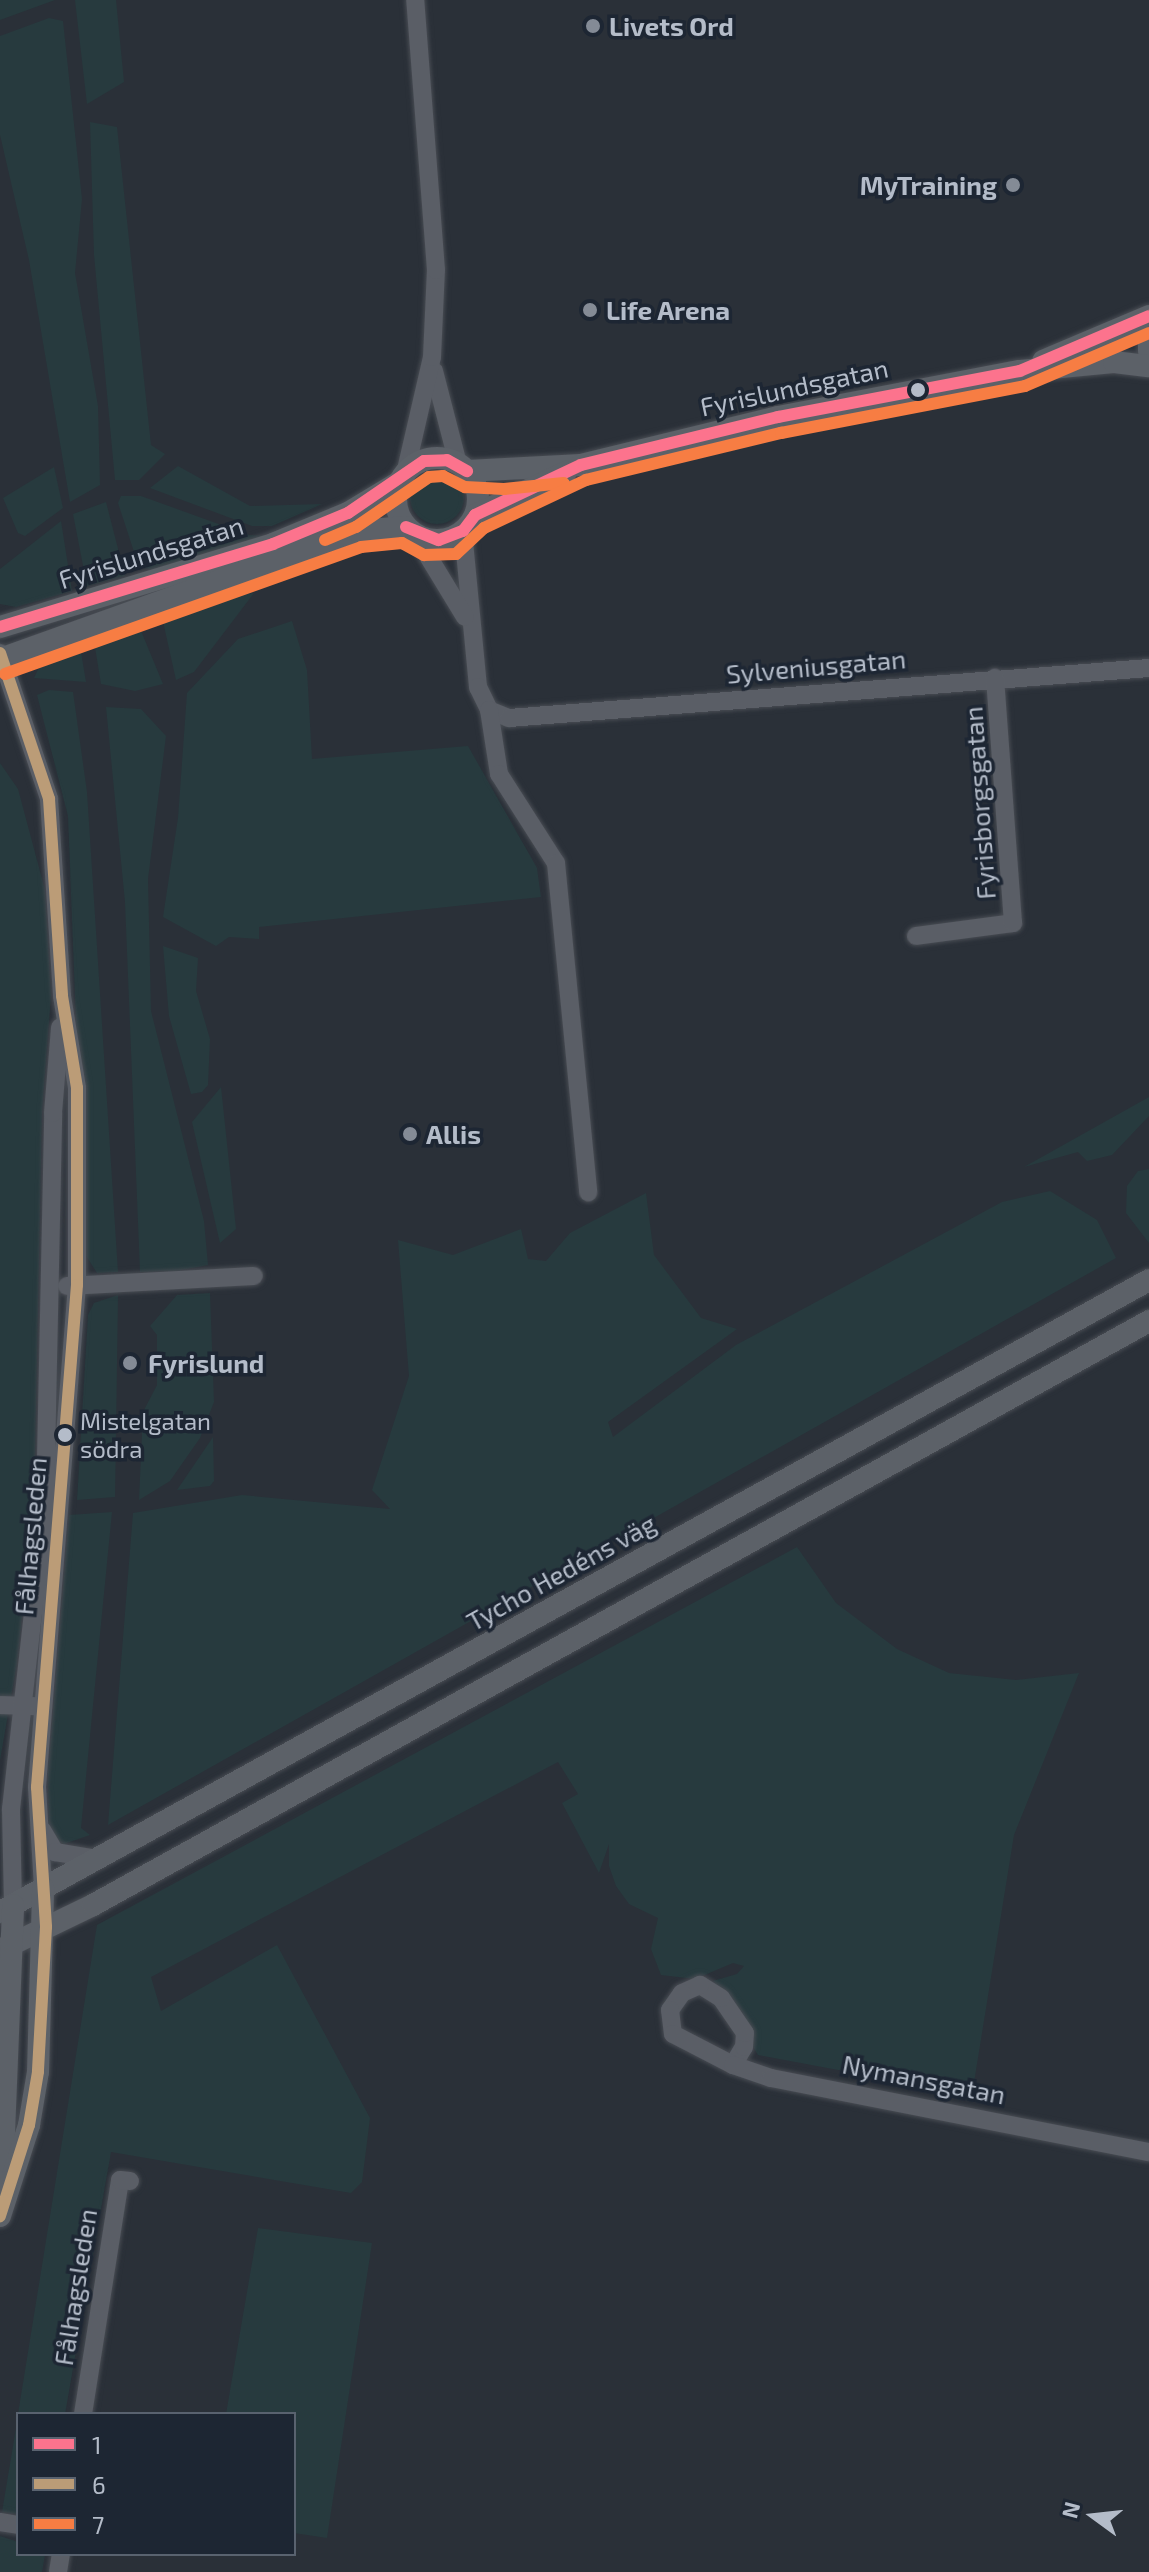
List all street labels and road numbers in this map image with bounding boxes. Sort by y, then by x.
street label: Fyrislundsgatan [697,352,891,422]
street label: Fyrislundsgatan [55,509,247,595]
street label: Sylveniusgatan [725,643,907,689]
street label: Fyrisborgsgatan [957,705,1001,901]
street label: Fålhagsleden [8,1456,52,1616]
street label: Tycho Hedéns väg [461,1507,661,1637]
street label: Nymansgatan [840,2048,1008,2110]
street label: Fålhagsleden [47,2206,103,2368]

